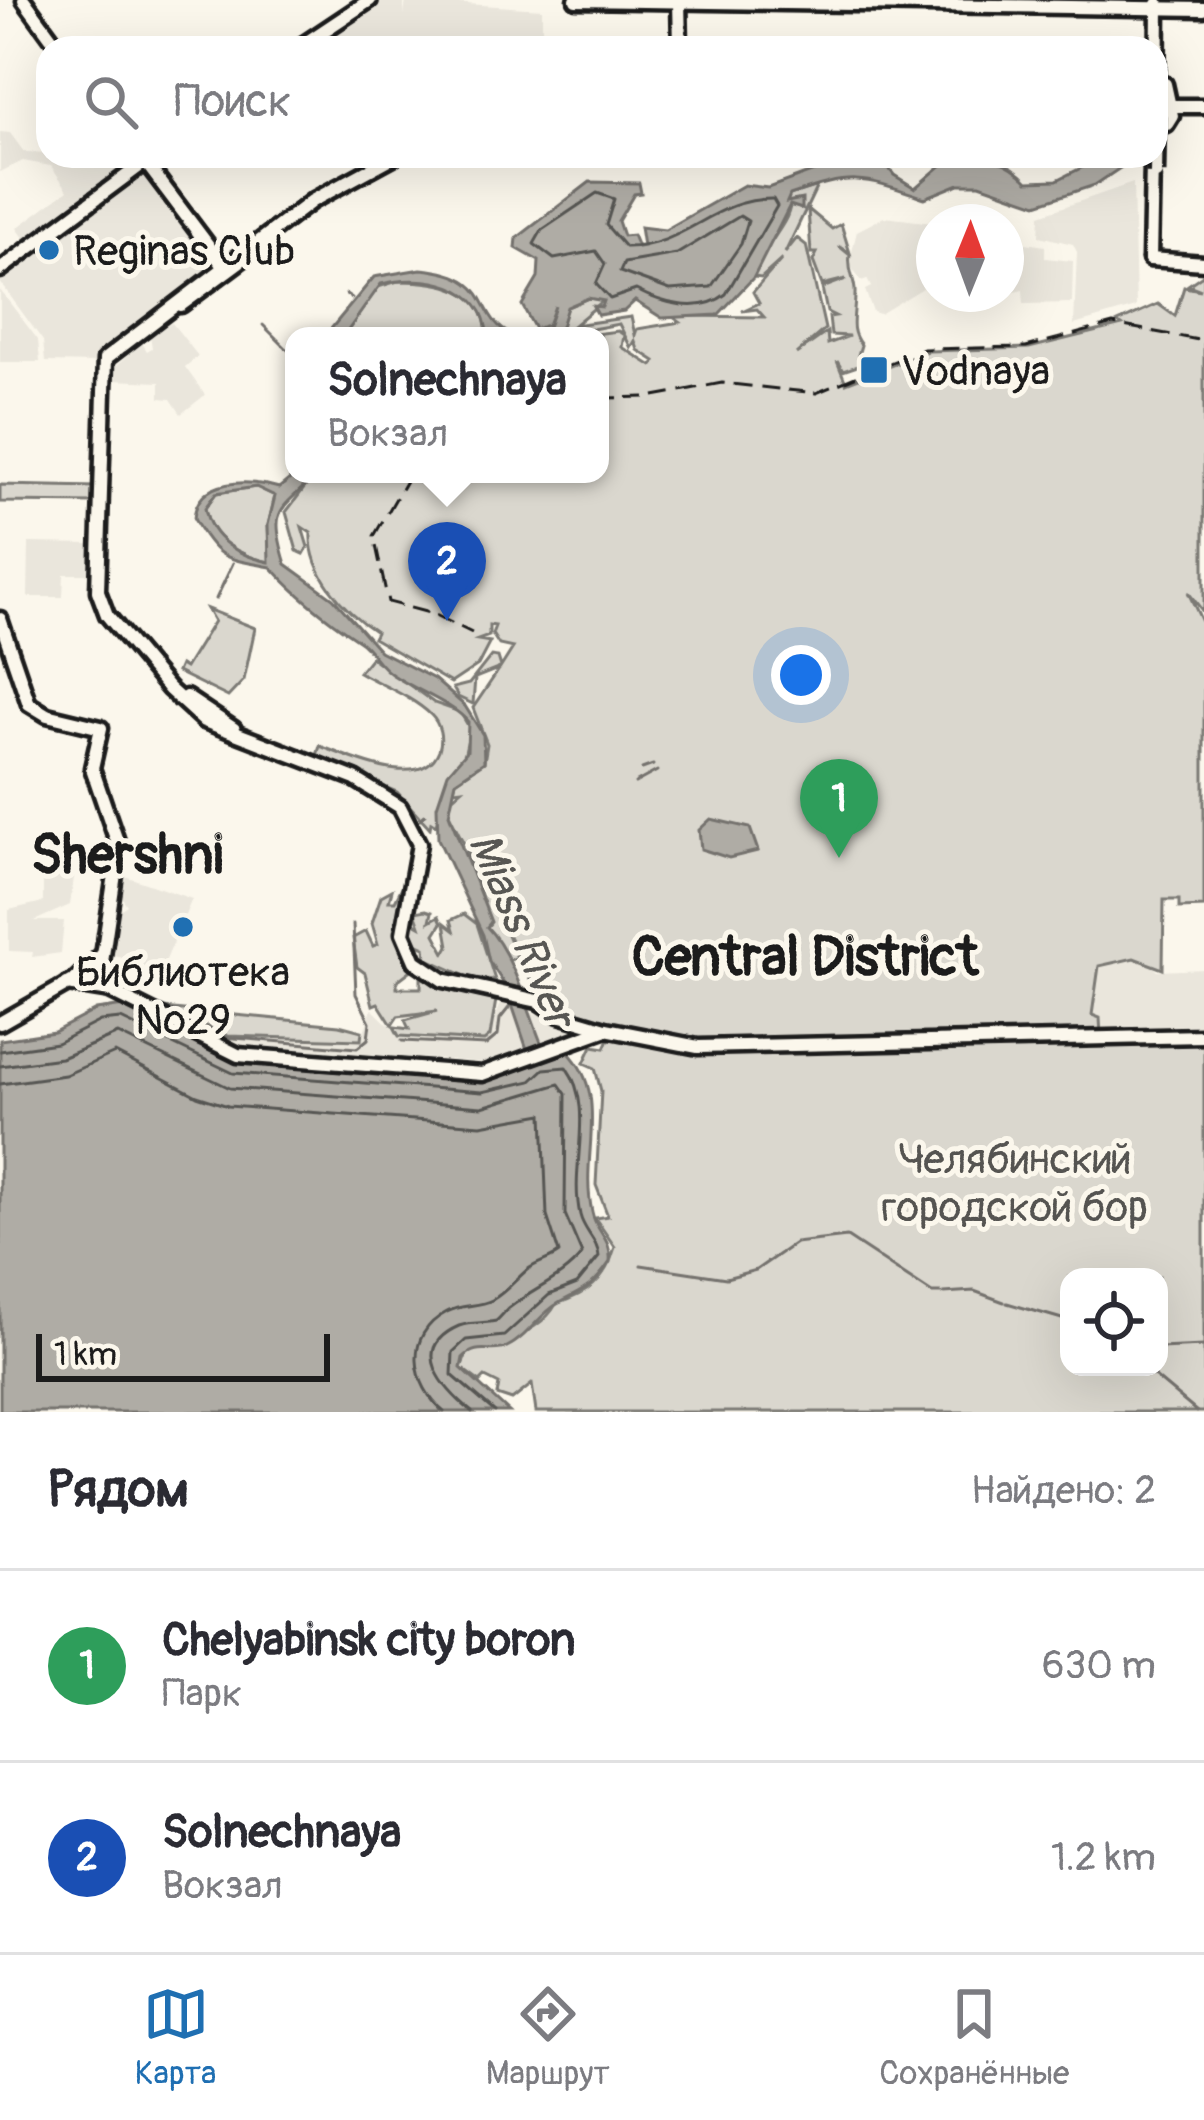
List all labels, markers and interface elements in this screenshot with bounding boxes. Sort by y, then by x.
search box [36,36,1168,168]
icon: search [78,69,144,135]
text: Поиск [174,74,291,130]
north arrow [916,204,1024,312]
place label: Reginas Club [73,226,295,278]
marker: Reginas Club [36,237,62,263]
popup [285,327,609,483]
place label: Vodnaya [901,346,1050,398]
text: Solnechnaya [327,353,567,409]
marker: Vodnaya [858,354,890,386]
text: Вокзал [327,409,448,458]
pin: 2 [408,522,486,621]
your location [771,645,831,705]
pin: 1 [800,759,878,858]
district label: Shershni [31,822,223,890]
water label: Miass River [455,824,589,1040]
marker: Библиотека №29 [170,914,196,940]
district label: Central District [631,924,980,992]
place label: Библиотека №29 [76,947,290,1047]
park label: Челябинский городской бор [882,1134,1148,1234]
map controls [1060,1268,1168,1376]
button: locate [1060,1268,1168,1376]
scale bar [36,1328,330,1381]
text: 1 km [54,1334,117,1375]
text: Рядом [48,1458,189,1522]
text: Найдено: 2 [971,1466,1156,1515]
text: Chelyabinsk city boron [162,1613,575,1669]
text: 1 [79,1641,95,1690]
text: 630 m [1042,1641,1156,1690]
text: Парк [162,1669,242,1718]
text: Solnechnaya [162,1805,401,1861]
text: 2 [76,1833,98,1882]
text: 1.2 km [1051,1833,1156,1882]
text: Вокзал [162,1861,283,1910]
tab: Карта [135,1981,216,2094]
tab: Маршрут [486,1981,610,2094]
tab: Сохранённые [879,1981,1069,2094]

